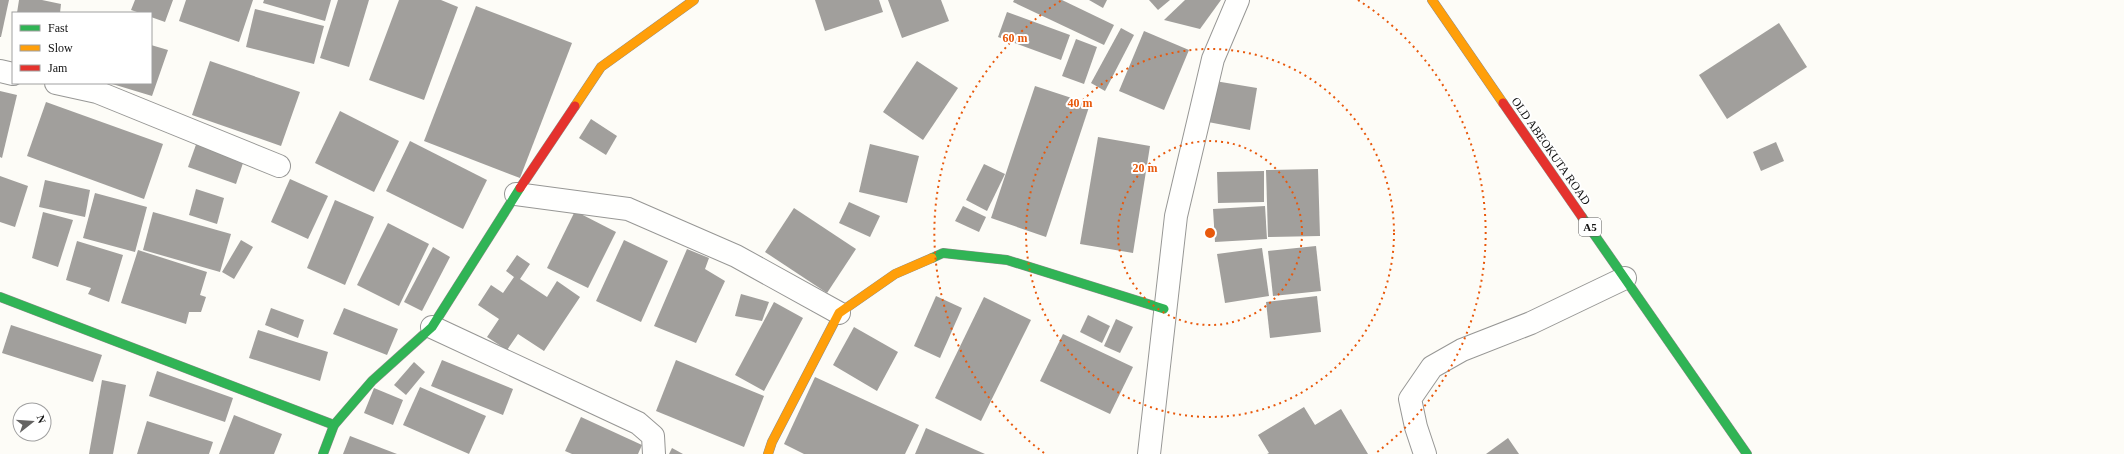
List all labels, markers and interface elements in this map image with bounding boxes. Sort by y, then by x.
legend [12,12,152,84]
text: Fast [48,21,69,35]
text: 60 m [1003,31,1028,45]
text: Slow [48,41,73,55]
text: Jam [48,61,68,75]
street label: OLD ABEOKUTA ROAD [1508,94,1594,208]
text: 40 m [1068,96,1093,110]
text: 20 m [1133,161,1158,175]
road number: A5 [1579,218,1601,236]
centre of rings [1203,226,1217,240]
north arrow [12,402,52,442]
text: N [35,414,48,425]

